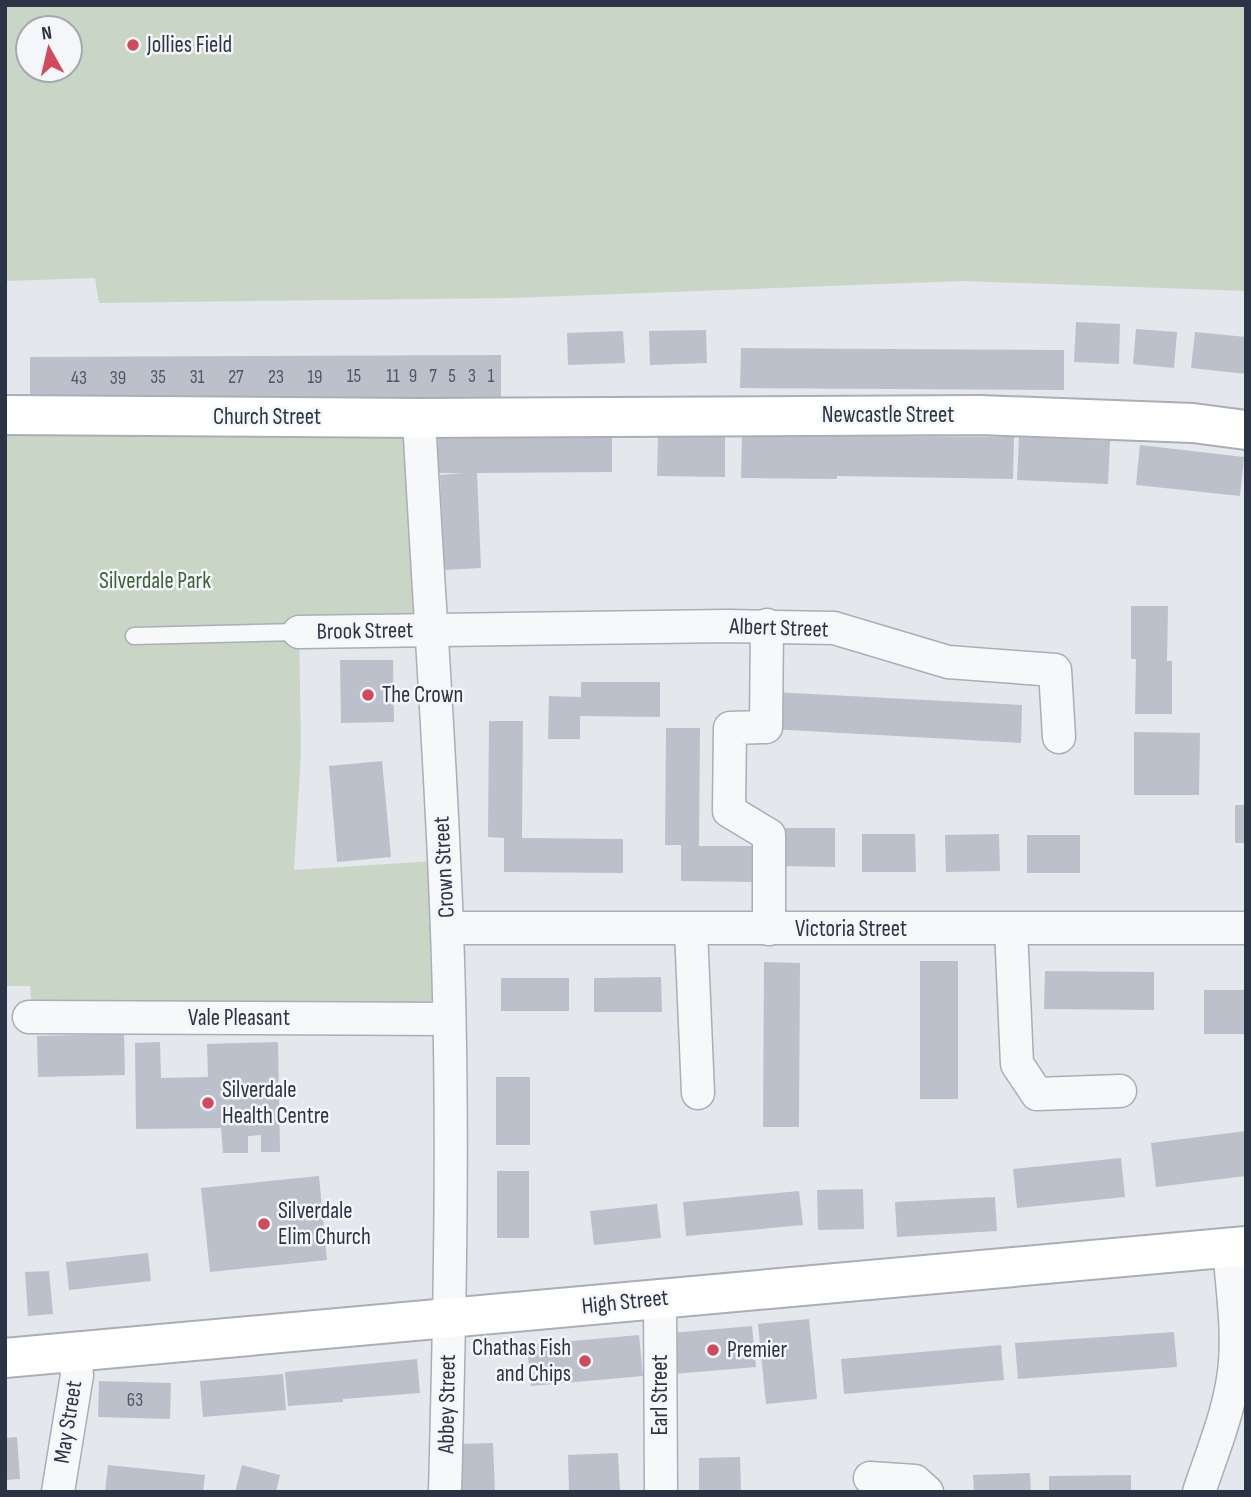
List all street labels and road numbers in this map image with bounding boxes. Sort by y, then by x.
street label: Newcastle Street [822,401,954,429]
street label: Church Street [213,403,321,431]
street label: Albert Street [728,612,829,644]
street label: Brook Street [316,616,414,646]
street label: Crown Street [427,815,461,919]
street label: Victoria Street [795,915,907,943]
street label: Vale Pleasant [188,1004,290,1032]
street label: High Street [580,1284,670,1320]
street label: Abbey Street [432,1354,462,1455]
street label: Earl Street [646,1354,674,1436]
street label: May Street [48,1379,88,1465]

